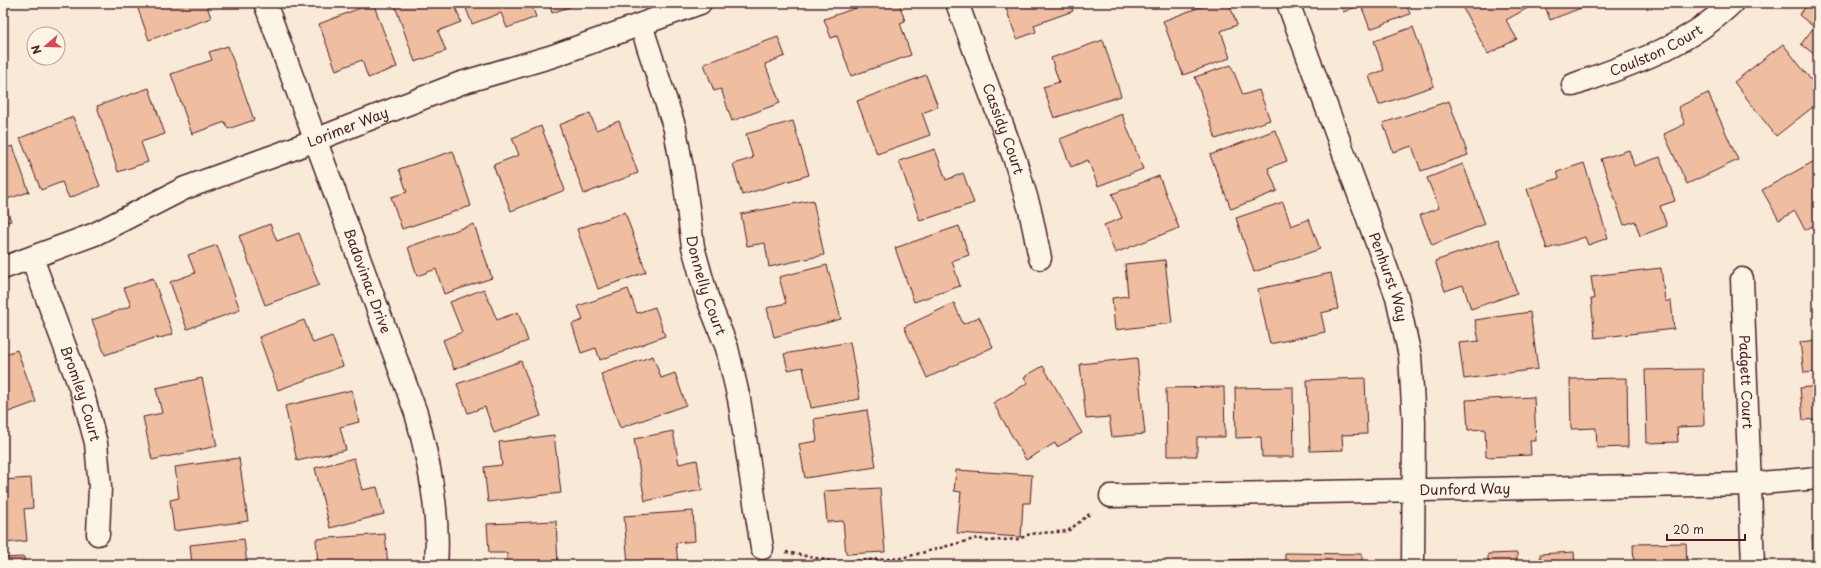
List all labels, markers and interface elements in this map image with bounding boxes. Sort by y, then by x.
street label: Coulston Court [1606,19,1707,81]
north arrow [26,26,66,66]
text: N [27,42,46,57]
street label: Cassidy Court [977,80,1030,177]
street label: Lorimer Way [304,101,391,152]
street label: Badovinac Drive [339,225,397,336]
street label: Penhurst Way [1364,229,1413,324]
street label: Donnelly Court [682,234,732,338]
street label: Padgett Court [1734,334,1759,430]
street label: Bromley Court [55,342,106,444]
street label: Dunford Way [1419,478,1511,500]
scale bar [1667,516,1745,542]
text: 20 m [1673,520,1704,538]

